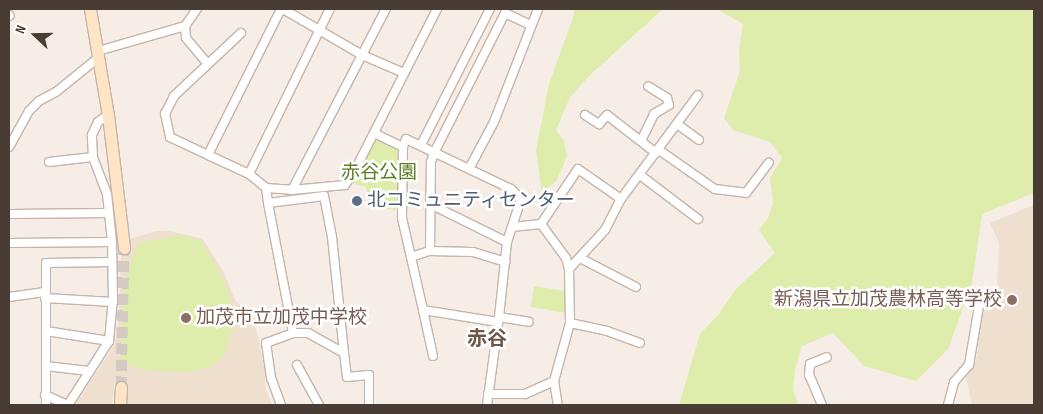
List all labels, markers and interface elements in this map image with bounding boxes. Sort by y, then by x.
north arrow [10,10,60,60]
text: N [11,23,30,36]
park label: 赤谷公園 [341,162,417,184]
place label: 北コミュニティセンター [367,190,576,212]
marker: 北コミュニティセンター [351,195,363,207]
place label: 新潟県立加茂農林高等学校 [774,289,1002,311]
marker: 新潟県立加茂農林高等学校 [1006,294,1018,306]
place label: 加茂市立加茂中学校 [196,307,367,329]
marker: 加茂市立加茂中学校 [180,312,192,324]
district label: 赤谷 [467,327,507,351]

